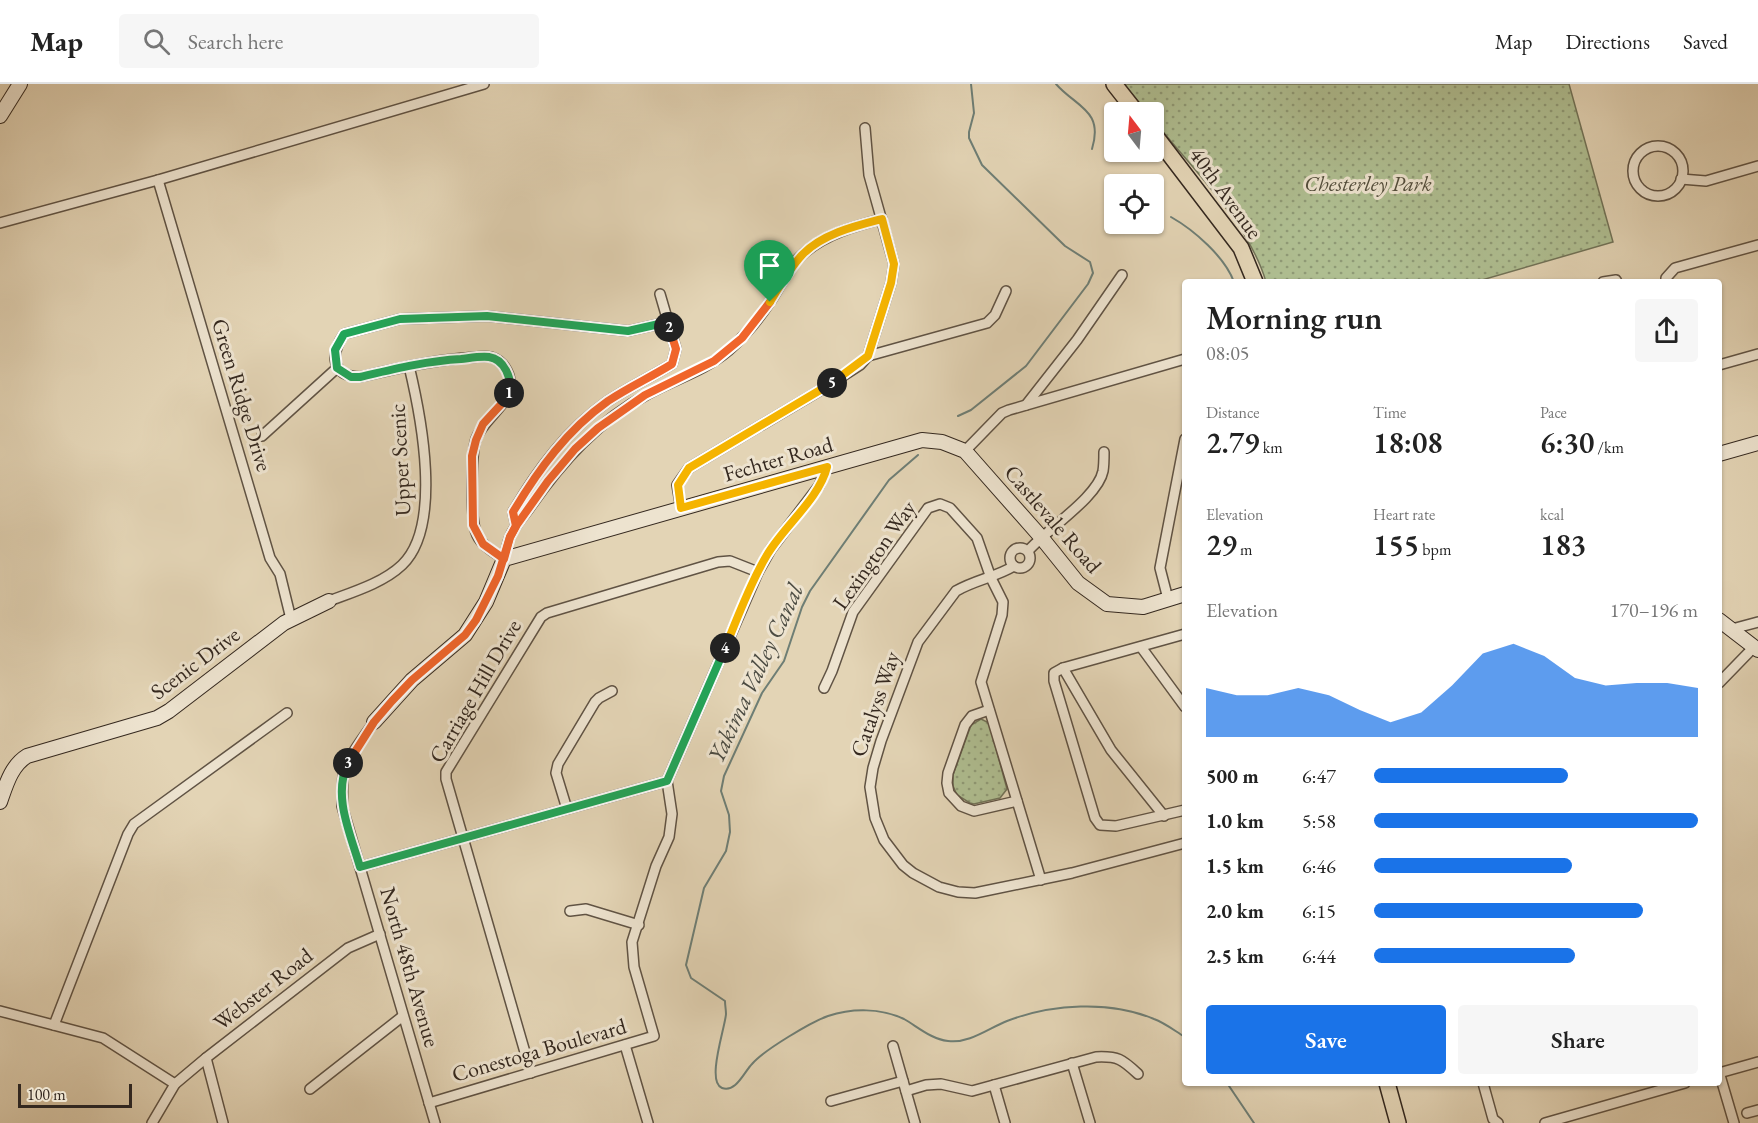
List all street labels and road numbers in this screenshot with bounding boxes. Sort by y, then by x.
street label: 40th Avenue [1183,141,1269,245]
street label: Green Ridge Drive [205,315,279,475]
street label: Upper Scenic [383,403,417,517]
street label: Fechter Road [720,429,837,488]
street label: Castlevale Road [998,459,1109,580]
street label: Lexington Way [826,494,923,615]
street label: Carriage Hill Drive [422,614,528,768]
street label: Scenic Drive [144,620,246,706]
street label: Catalyss Way [843,647,907,761]
street label: North 48th Avenue [373,884,447,1051]
street label: Webster Road [207,941,319,1037]
street label: Conestoga Boulevard [448,1011,630,1089]

